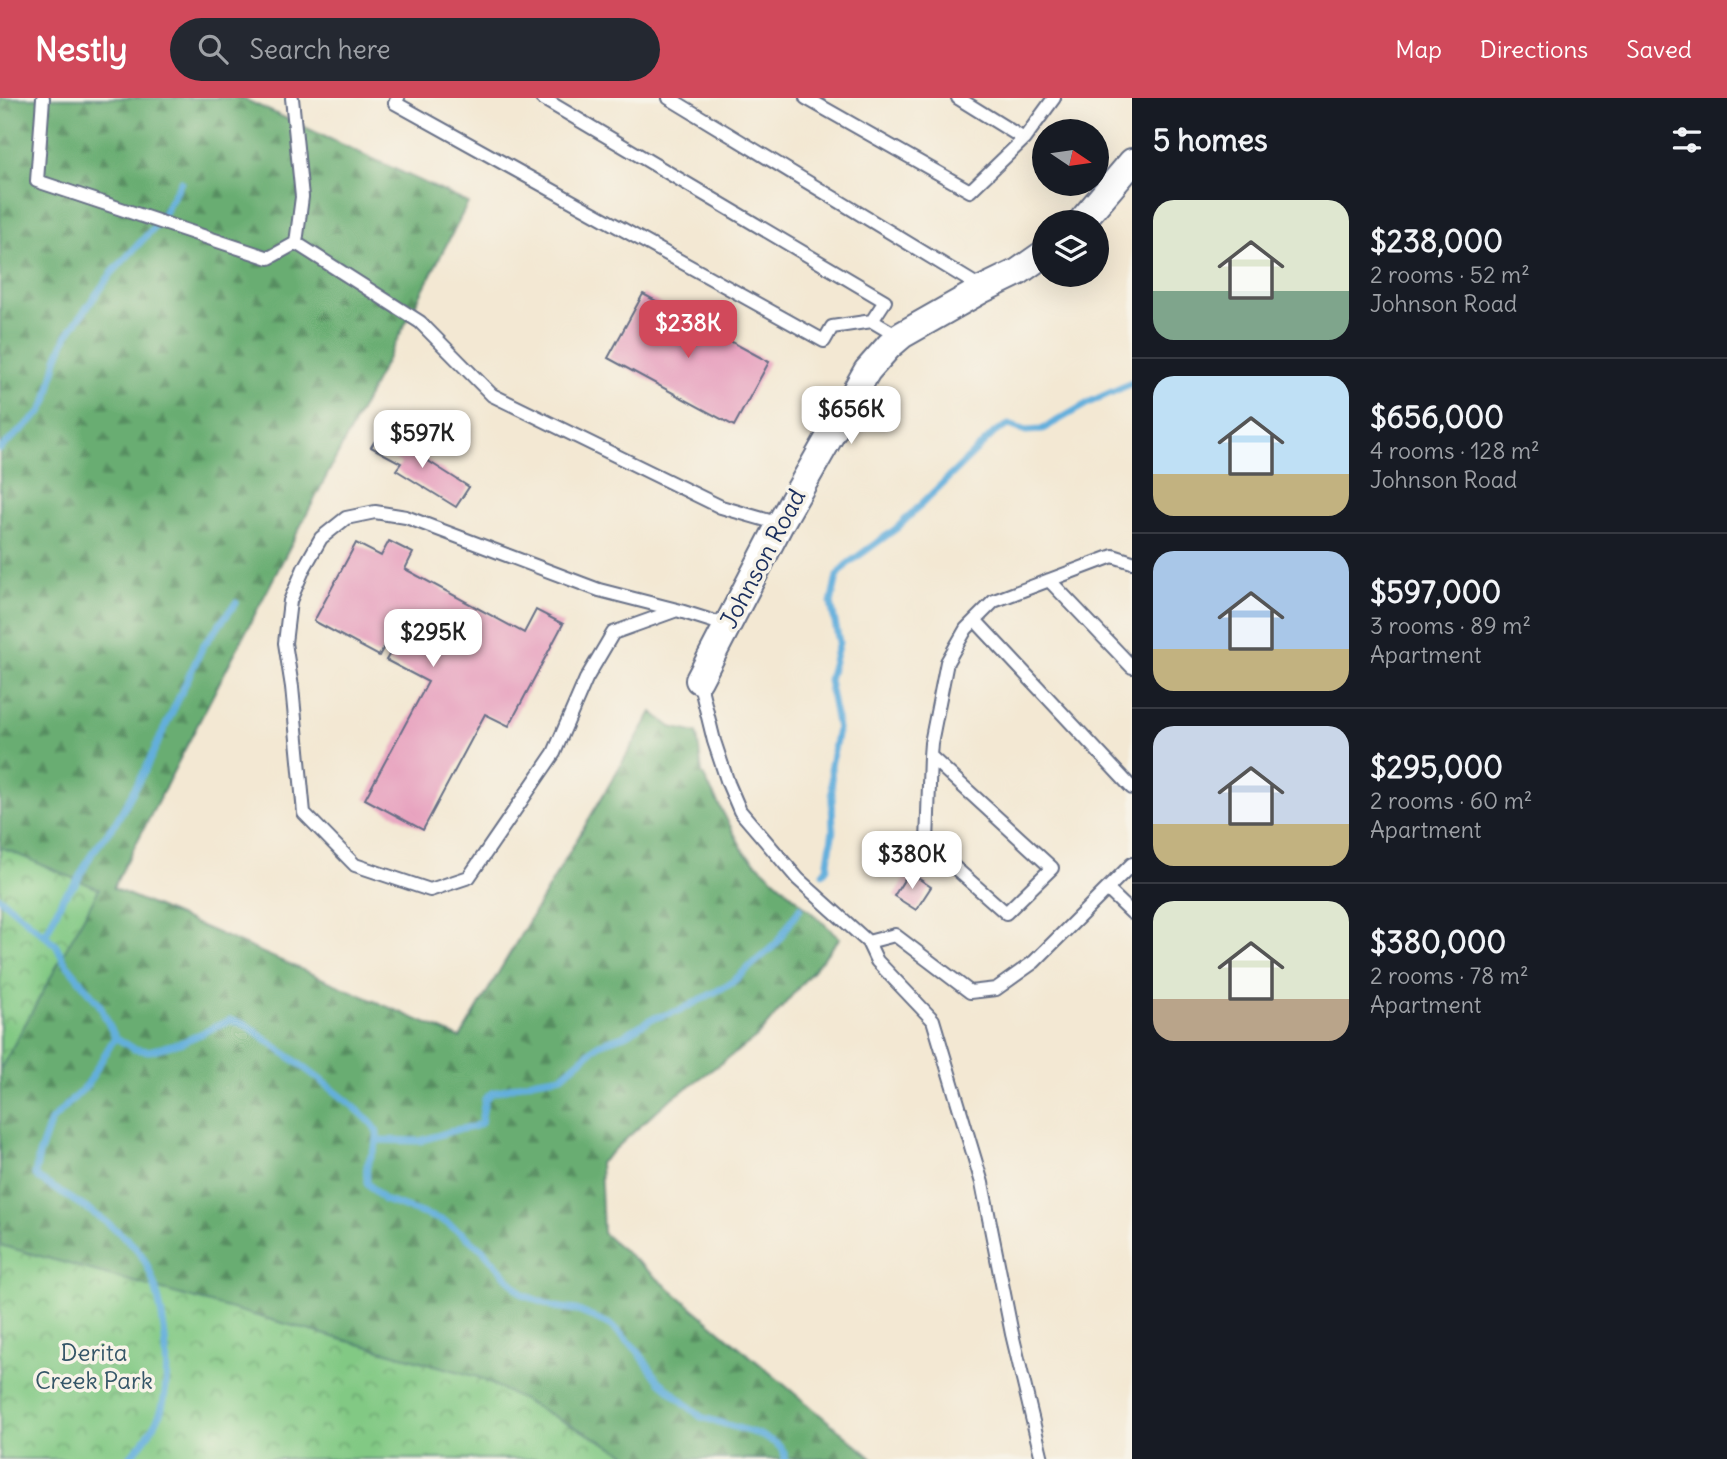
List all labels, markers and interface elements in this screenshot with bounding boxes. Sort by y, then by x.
search box [170,18,660,81]
text: Nestly [35,28,128,70]
icon: search [194,30,232,68]
text: Search here [250,33,391,66]
text: Map [1395,34,1442,64]
text: Directions [1480,34,1588,64]
text: Saved [1626,34,1692,64]
north arrow [1032,119,1110,196]
map controls [1032,119,1109,287]
text: 5 homes [1153,121,1268,159]
icon: filters [1668,121,1706,159]
button: layers [1032,210,1109,287]
text: $238,000 [1370,222,1503,260]
icon: home [1209,228,1293,312]
text: 2 rooms · 52 m² [1370,260,1530,289]
text: Johnson Road [1370,289,1517,318]
pin: $238K [639,300,737,360]
text: $238K [655,308,721,337]
pin: $656K [802,386,900,446]
text: $656K [818,394,884,423]
text: $656,000 [1370,398,1504,436]
icon: home [1209,404,1293,488]
pin: $597K [373,410,471,470]
text: $597K [390,418,454,447]
text: 4 rooms · 128 m² [1370,436,1540,465]
text: Johnson Road [1370,465,1517,494]
street label: Johnson Road [713,484,811,633]
text: $597,000 [1370,573,1501,611]
icon: home [1209,579,1293,663]
pin: $295K [384,610,482,669]
text: 3 rooms · 89 m² [1370,611,1531,640]
text: $295K [400,617,466,646]
text: Apartment [1370,640,1482,669]
text: $295,000 [1370,748,1503,786]
icon: home [1209,754,1293,838]
text: 2 rooms · 60 m² [1370,786,1532,815]
text: Apartment [1370,815,1482,844]
pin: $380K [863,832,961,891]
text: $380K [878,839,946,868]
text: $380,000 [1370,923,1506,961]
icon: home [1209,929,1293,1013]
text: 2 rooms · 78 m² [1370,961,1529,990]
text: Apartment [1370,990,1482,1019]
park label: Derita Creek Park [35,1337,153,1395]

